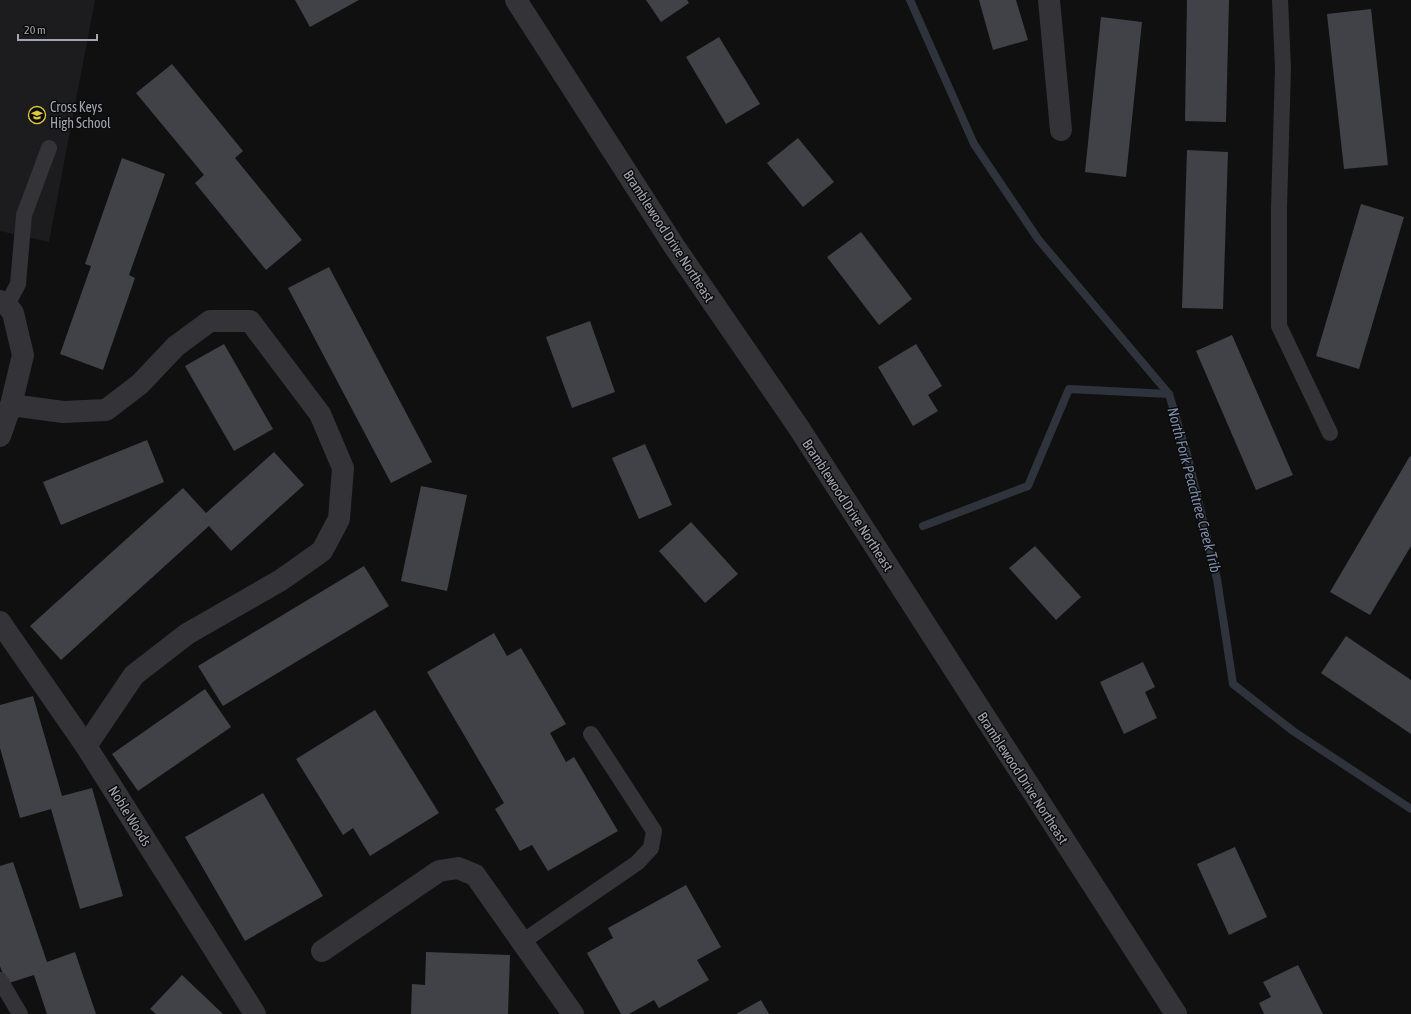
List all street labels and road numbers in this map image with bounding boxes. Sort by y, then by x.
street label: Bramblewood Drive Northeast [620,167,718,305]
street label: Bramblewood Drive Northeast [799,436,897,574]
street label: Bramblewood Drive Northeast [974,709,1072,847]
street label: Noble Woods [105,783,155,849]

